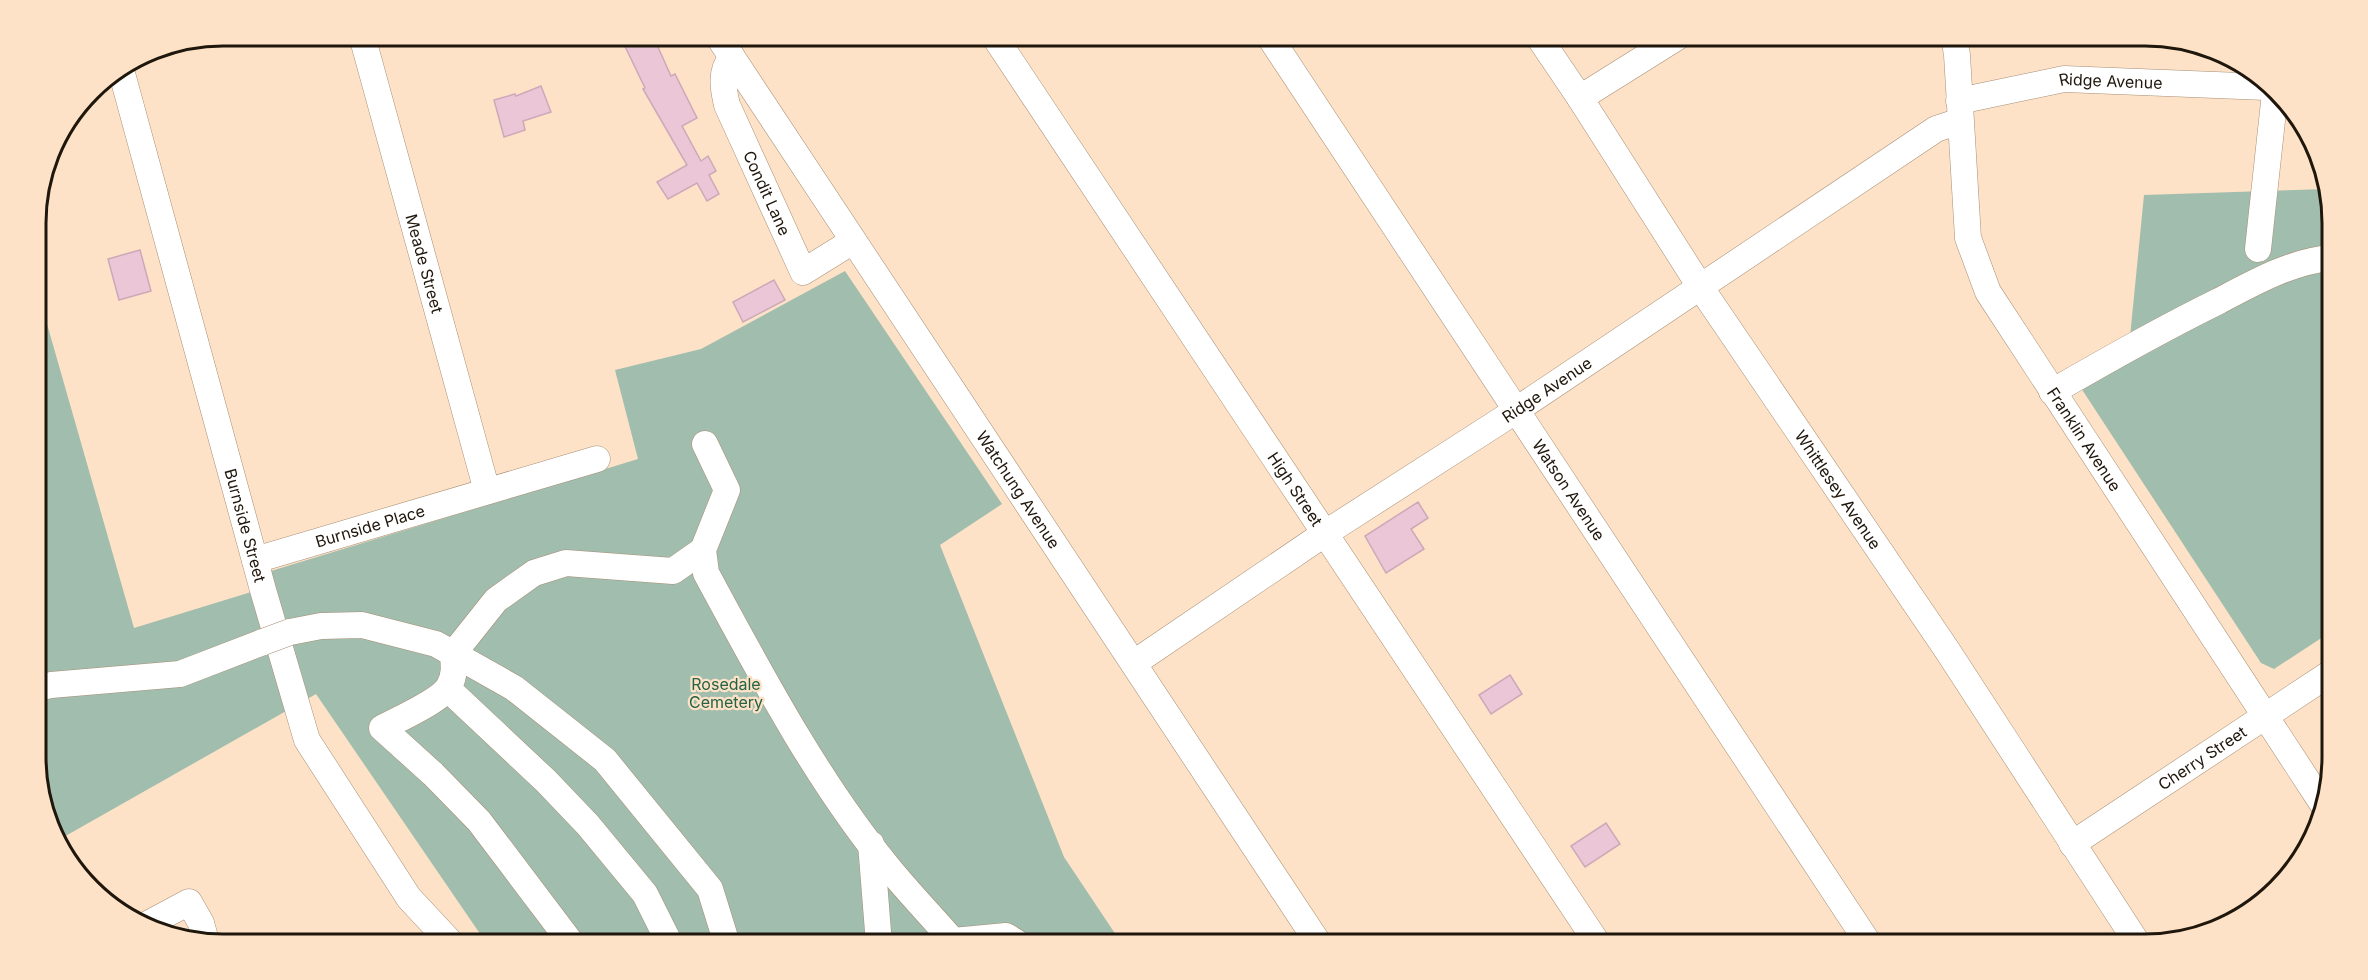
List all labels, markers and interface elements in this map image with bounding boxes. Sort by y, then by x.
street label: Ridge Avenue [2057,68,2163,93]
street label: Condit Lane [739,147,795,239]
street label: Meade Street [401,212,448,315]
street label: Ridge Avenue [1498,353,1595,427]
street label: Franklin Avenue [2043,383,2125,495]
street label: Whittlesey Avenue [1791,426,1886,553]
street label: Watchung Avenue [972,427,1064,552]
street label: Watson Avenue [1528,435,1610,544]
street label: High Street [1264,448,1327,530]
street label: Burnside Street [220,466,270,584]
street label: Burnside Place [313,500,427,552]
park label: Rosedale Cemetery [689,674,763,712]
street label: Cherry Street [2154,722,2250,794]

